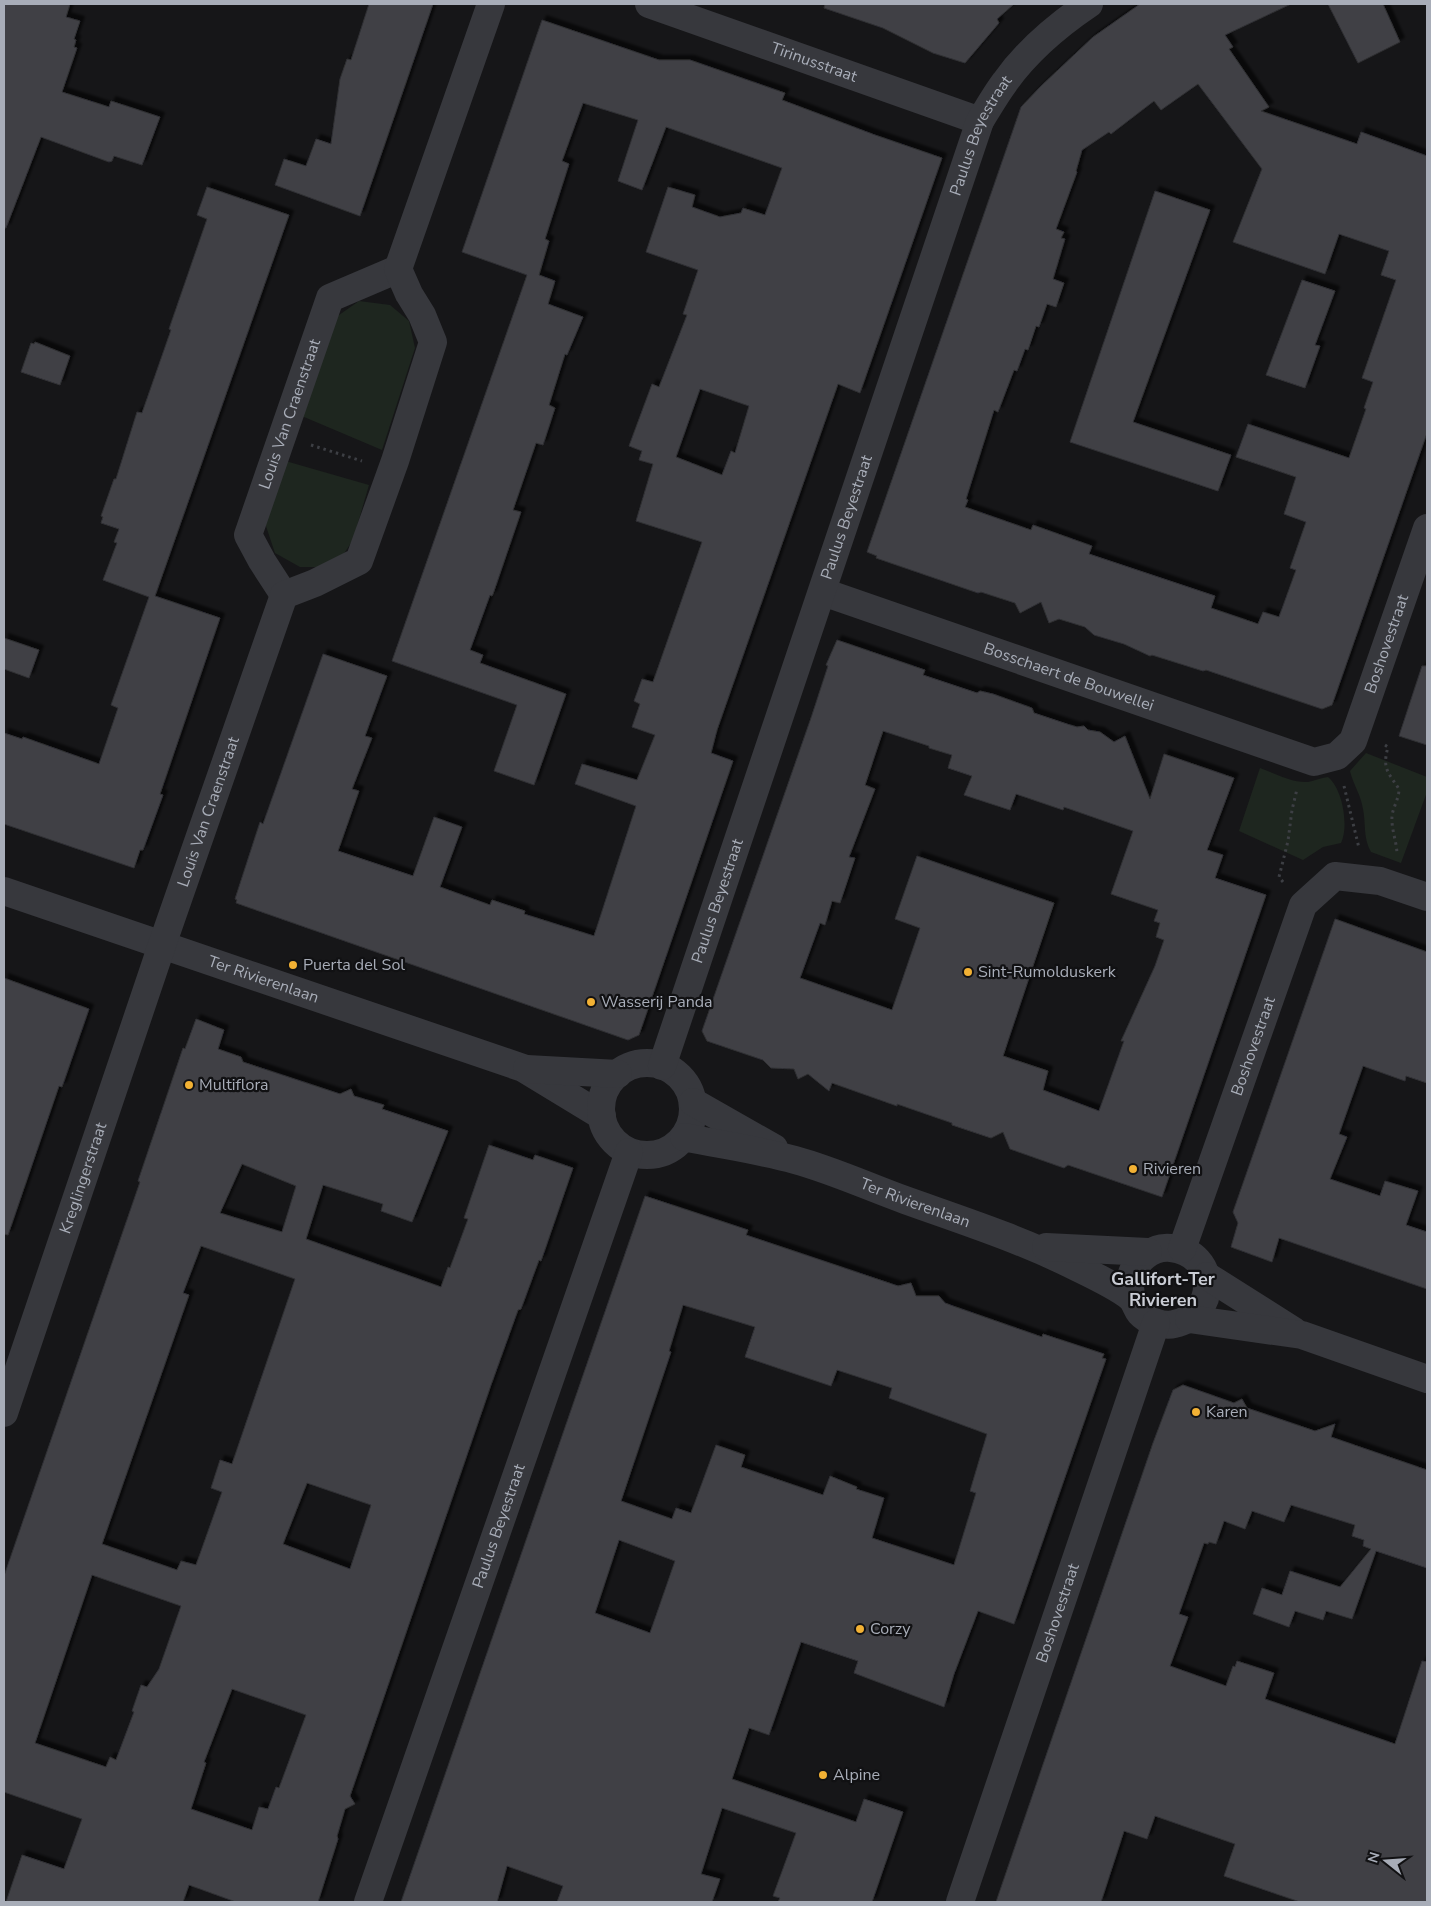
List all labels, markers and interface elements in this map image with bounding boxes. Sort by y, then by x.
street label: Tirinusstraat [768,37,860,88]
street label: Paulus Beyestraat [945,71,1017,199]
street label: Louis Van Craenstraat [254,336,326,492]
street label: Paulus Beyestraat [815,452,878,582]
street label: Boshovestraat [1359,591,1414,696]
street label: Bosschaert de Bouwellei [981,637,1157,717]
street label: Louis Van Craenstraat [172,733,245,890]
street label: Paulus Beyestraat [686,836,749,966]
street label: Ter Rivierenlaan [205,950,322,1009]
place label: Puerta del Sol [303,954,405,976]
marker: Puerta del Sol [287,959,299,971]
place label: Sint-Rumolduskerk [978,961,1117,983]
marker: Sint-Rumolduskerk [962,966,974,978]
place label: Wasserij Panda [601,991,713,1013]
street label: Boshovestraat [1226,993,1281,1099]
marker: Wasserij Panda [585,996,597,1008]
place label: Multiflora [199,1074,269,1096]
marker: Multiflora [183,1079,195,1091]
street label: Kreglingerstraat [54,1119,112,1237]
place label: Rivieren [1143,1158,1201,1180]
marker: Rivieren [1127,1163,1139,1175]
street label: Ter Rivierenlaan [857,1173,973,1233]
district label: Gallifort-Ter Rivieren [1111,1267,1215,1312]
place label: Karen [1206,1401,1248,1423]
marker: Karen [1190,1406,1202,1418]
street label: Paulus Beyestraat [467,1461,531,1591]
street label: Boshovestraat [1031,1560,1085,1666]
place label: Corzy [870,1618,911,1640]
marker: Corzy [854,1623,866,1635]
place label: Alpine [833,1764,880,1786]
marker: Alpine [817,1769,829,1781]
north arrow [1361,1836,1411,1886]
text: N [1363,1850,1385,1865]

